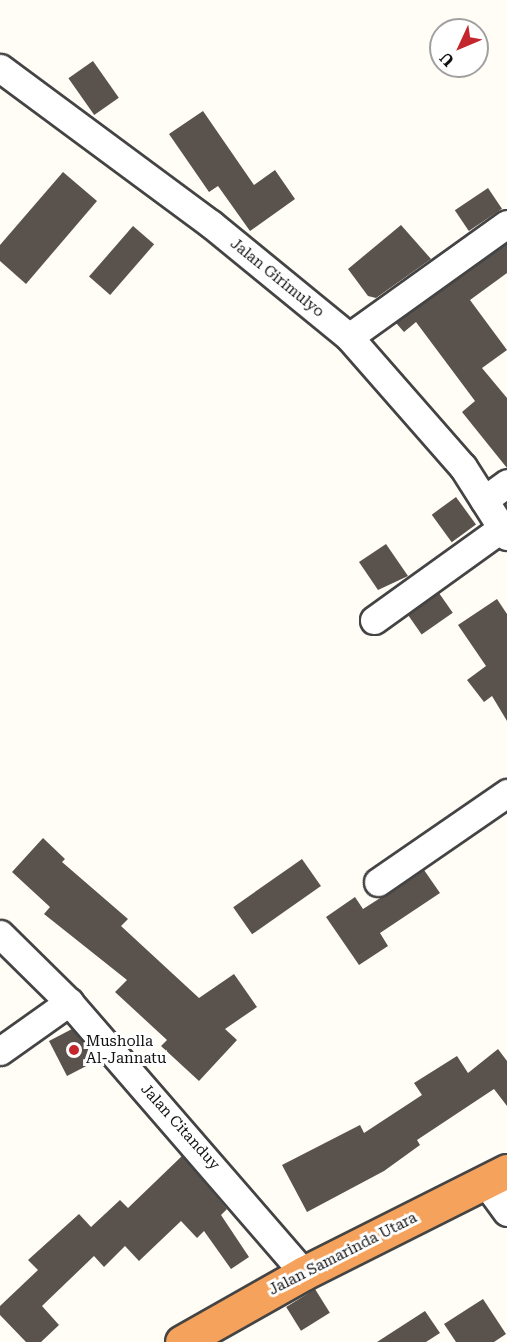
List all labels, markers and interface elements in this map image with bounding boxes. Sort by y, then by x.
north arrow [429,18,489,78]
text: U [436,48,458,70]
street label: Jalan Girimulyo [227,235,327,321]
place label: Musholla Al-Jannatu [86,1032,166,1067]
marker: Musholla Al-Jannatu [67,1043,81,1057]
street label: Jalan Citanduy [137,1080,223,1174]
street label: Jalan Samarinda Utara [266,1209,420,1299]

